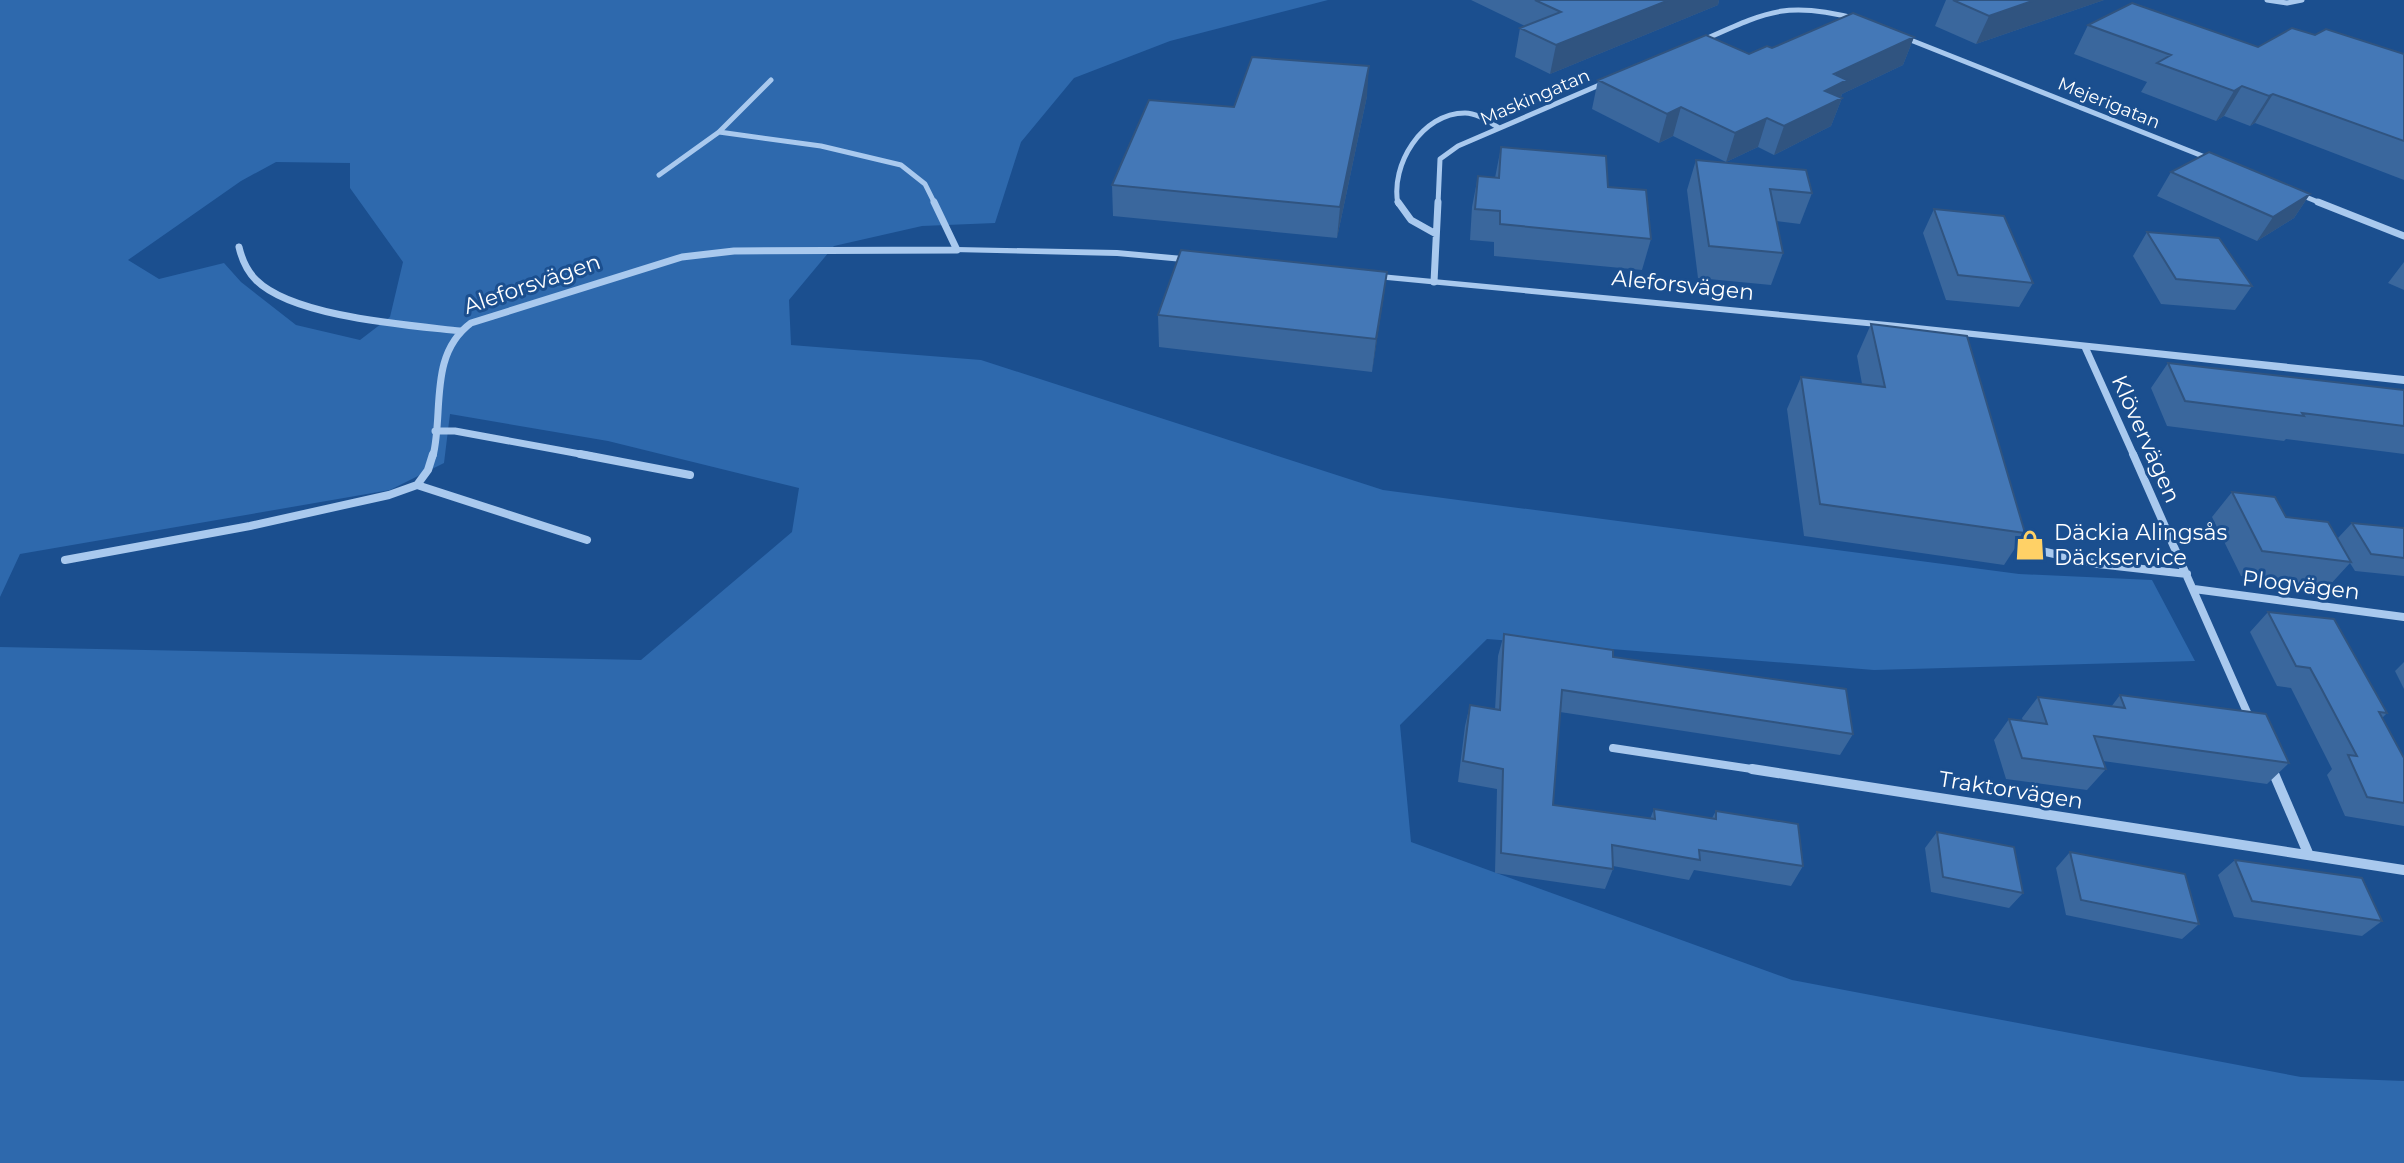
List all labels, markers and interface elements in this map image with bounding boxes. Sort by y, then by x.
street label: Maskingatan [1477,64,1593,130]
street label: Mejerigatan [2055,73,2163,133]
street label: Aleforsvägen [460,248,604,320]
street label: Aleforsvägen [1610,264,1756,306]
street label: Klövervägen [2106,371,2186,507]
place label: Däckia Alingsås Däckservice [2054,519,2227,571]
shop icon: Däckia Alingsås Däckservice [2013,528,2047,562]
street label: Plogvägen [2241,564,2361,606]
street label: Traktorvägen [1937,765,2085,815]

